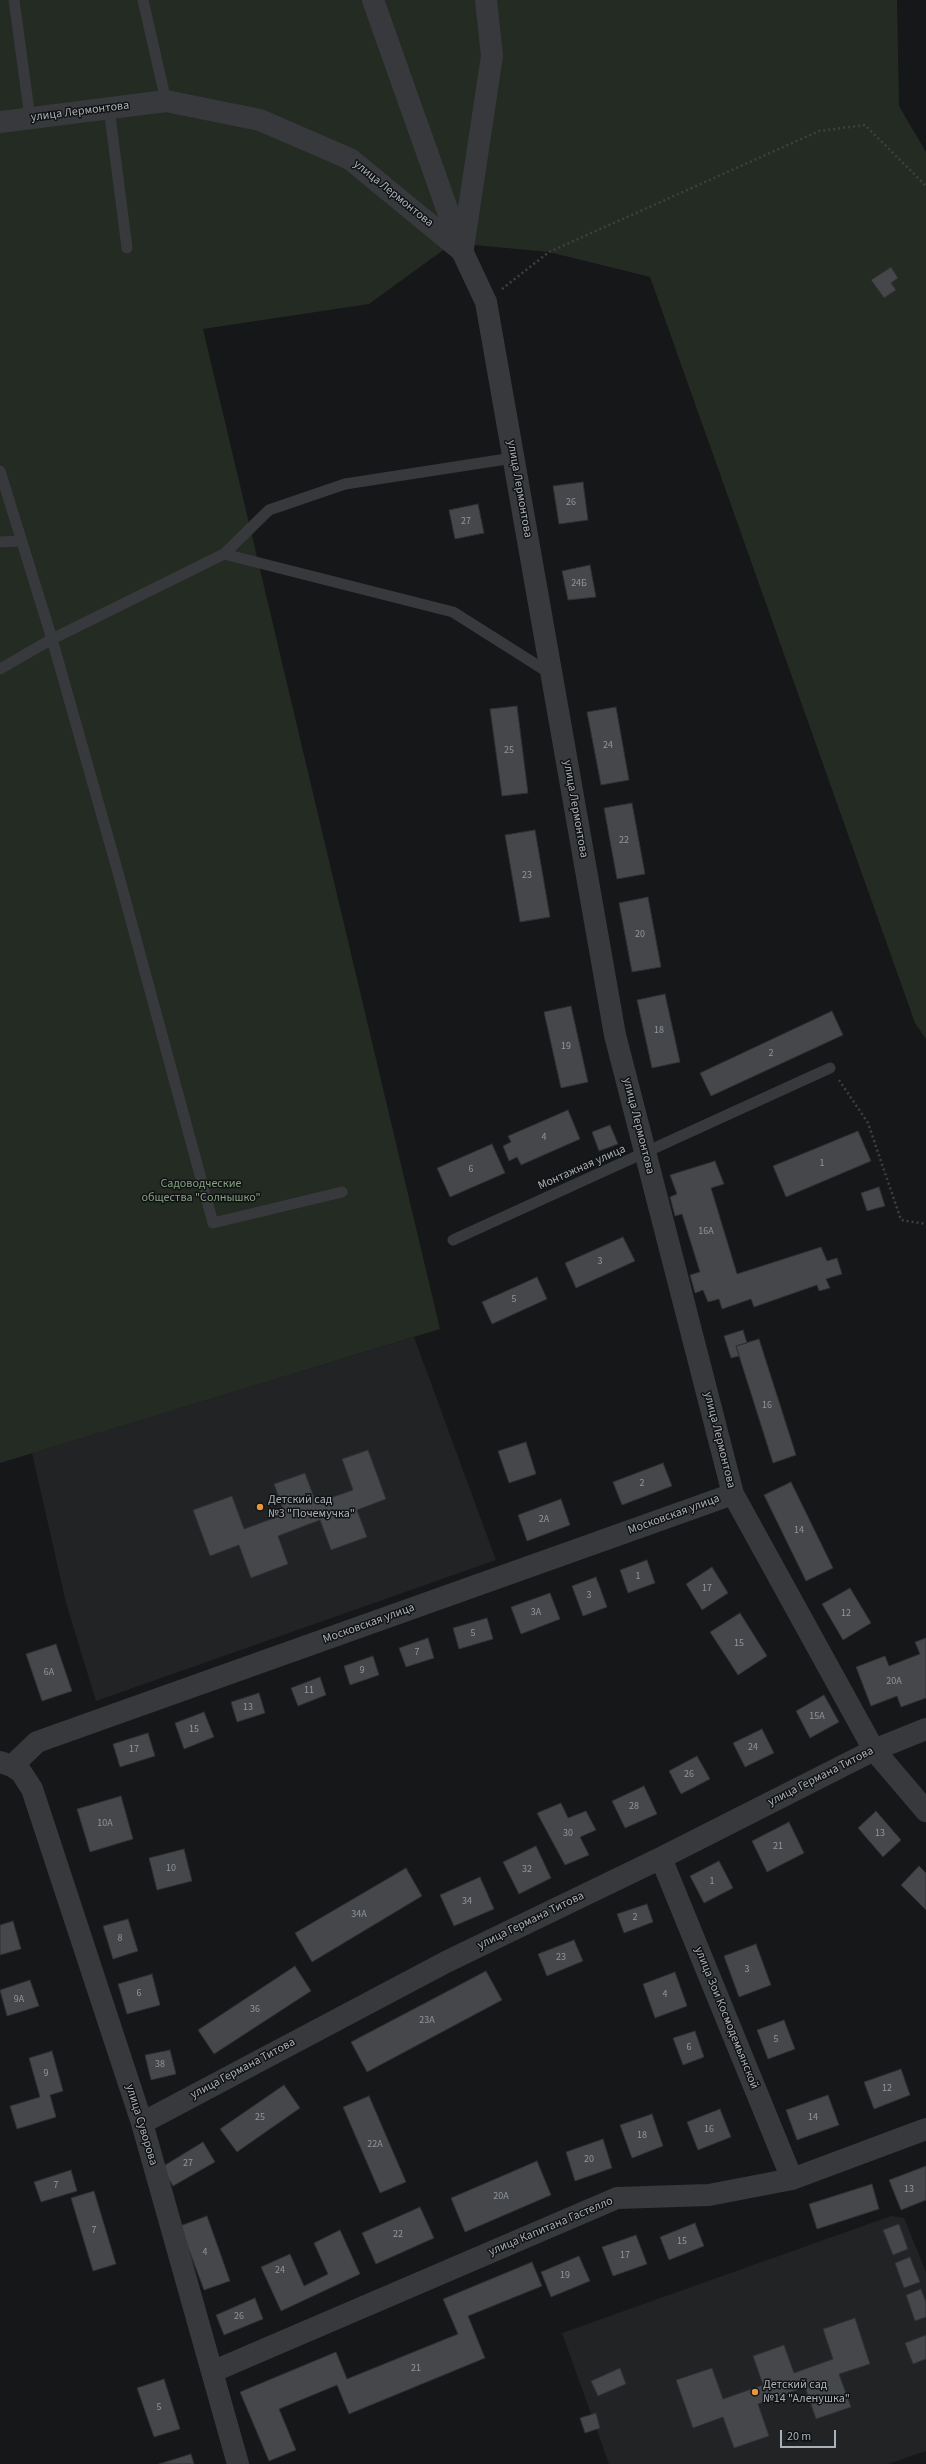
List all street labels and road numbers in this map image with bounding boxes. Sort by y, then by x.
street label: улица Лермонтова [30,99,130,125]
street label: улица Лермонтова [350,157,436,231]
street label: улица Лермонтова [503,439,535,539]
street label: улица Лермонтова [559,759,591,859]
street label: улица Лермонтова [619,1076,657,1176]
street label: Монтажная улица [536,1142,628,1194]
street label: улица Лермонтова [700,1390,738,1490]
street label: Московская улица [626,1492,722,1538]
street label: Московская улица [321,1601,417,1647]
street label: улица Германа Титова [766,1744,876,1810]
street label: улица Германа Титова [475,1889,587,1953]
street label: улица Зои Космодемьянской [691,1945,761,2091]
street label: улица Германа Титова [188,2035,298,2103]
street label: улица Суворова [122,2083,160,2167]
street label: улица Капитана Гастелло [487,2194,615,2260]

